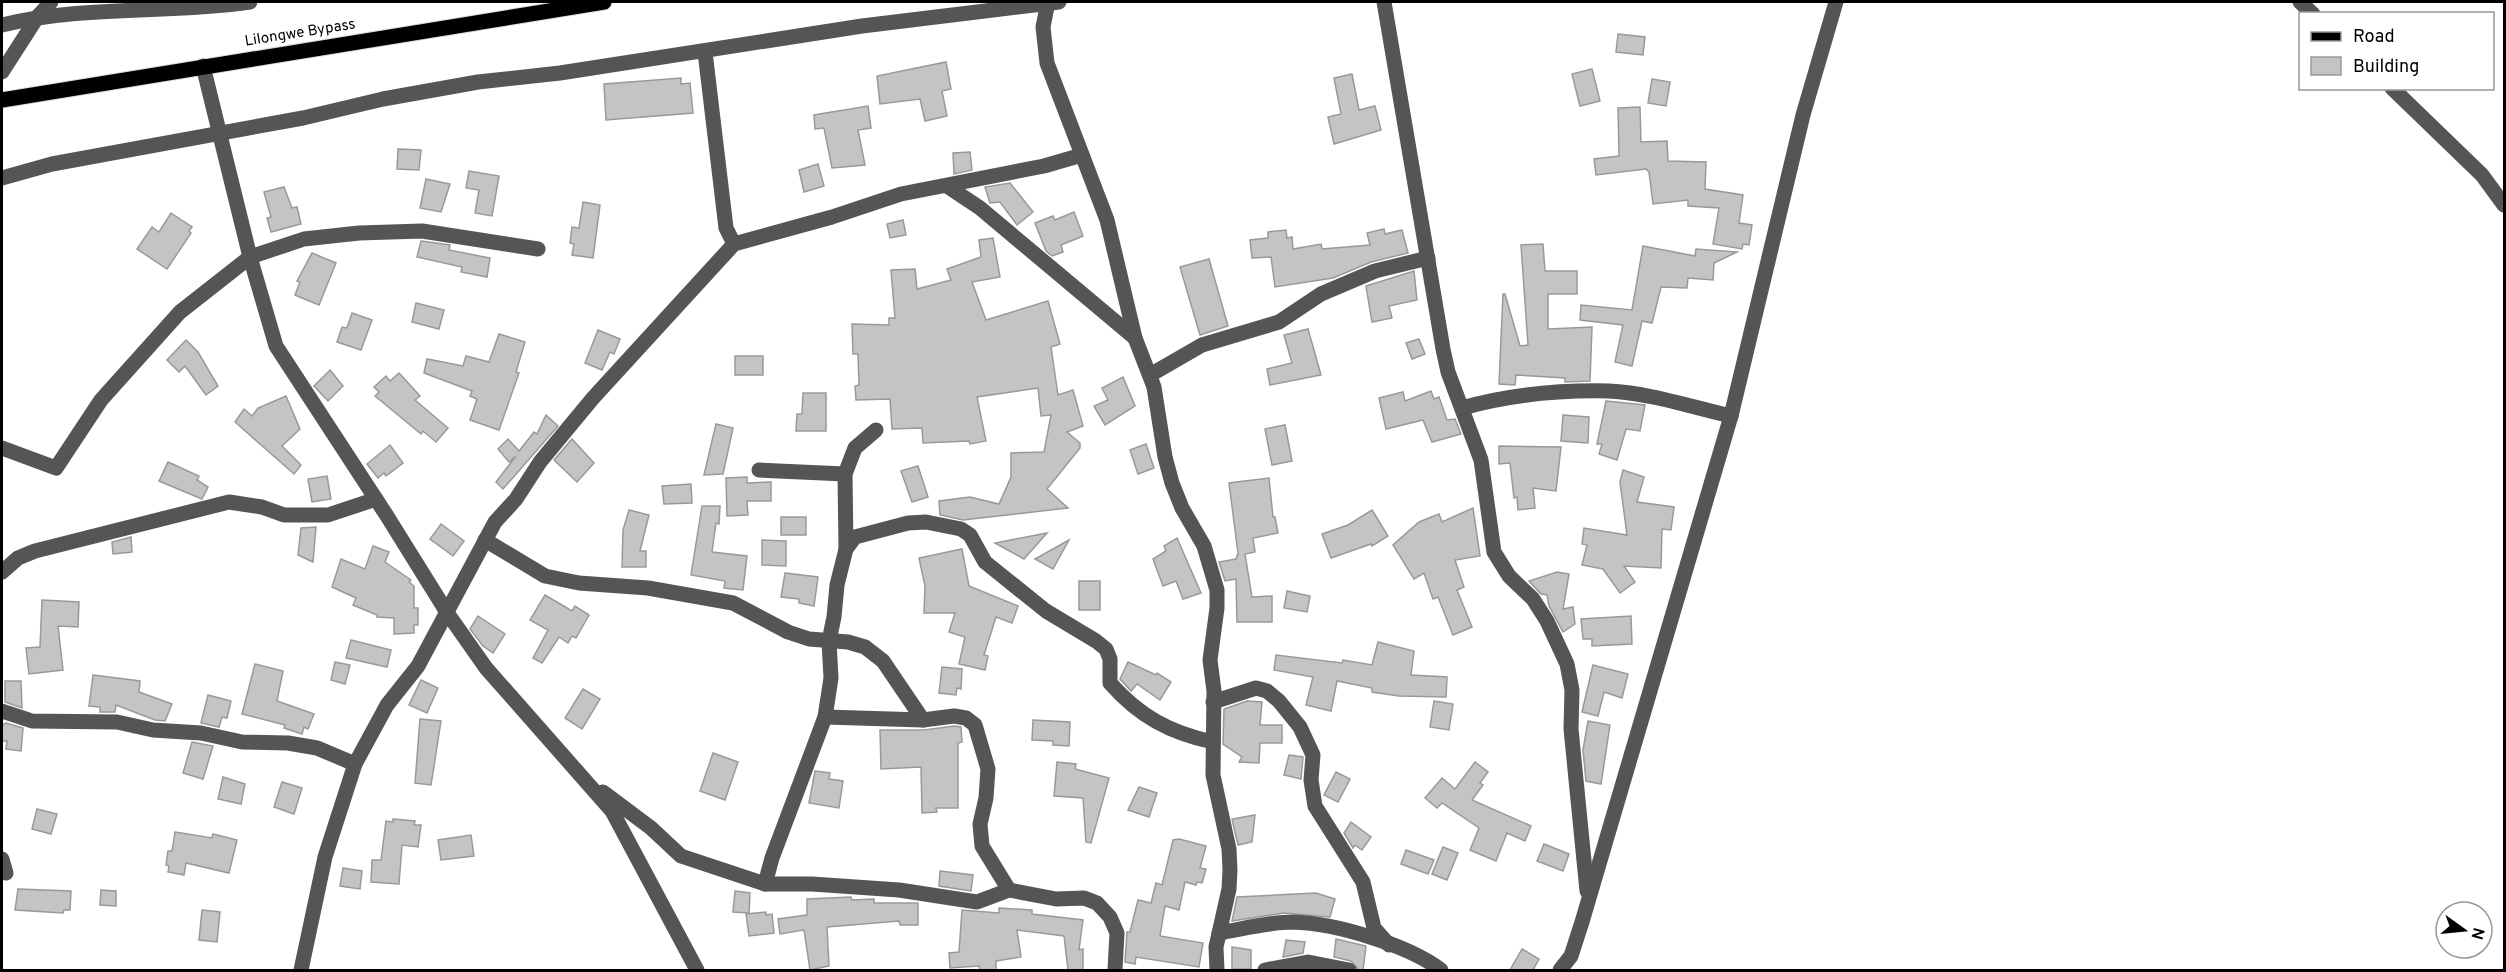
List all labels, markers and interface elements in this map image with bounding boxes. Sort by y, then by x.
legend [2299,12,2494,90]
street label: Lilongwe Bypass [244,15,357,52]
text: Road [2353,26,2395,49]
text: Building [2353,56,2419,79]
north arrow [2434,900,2494,960]
text: N [2465,925,2488,942]

